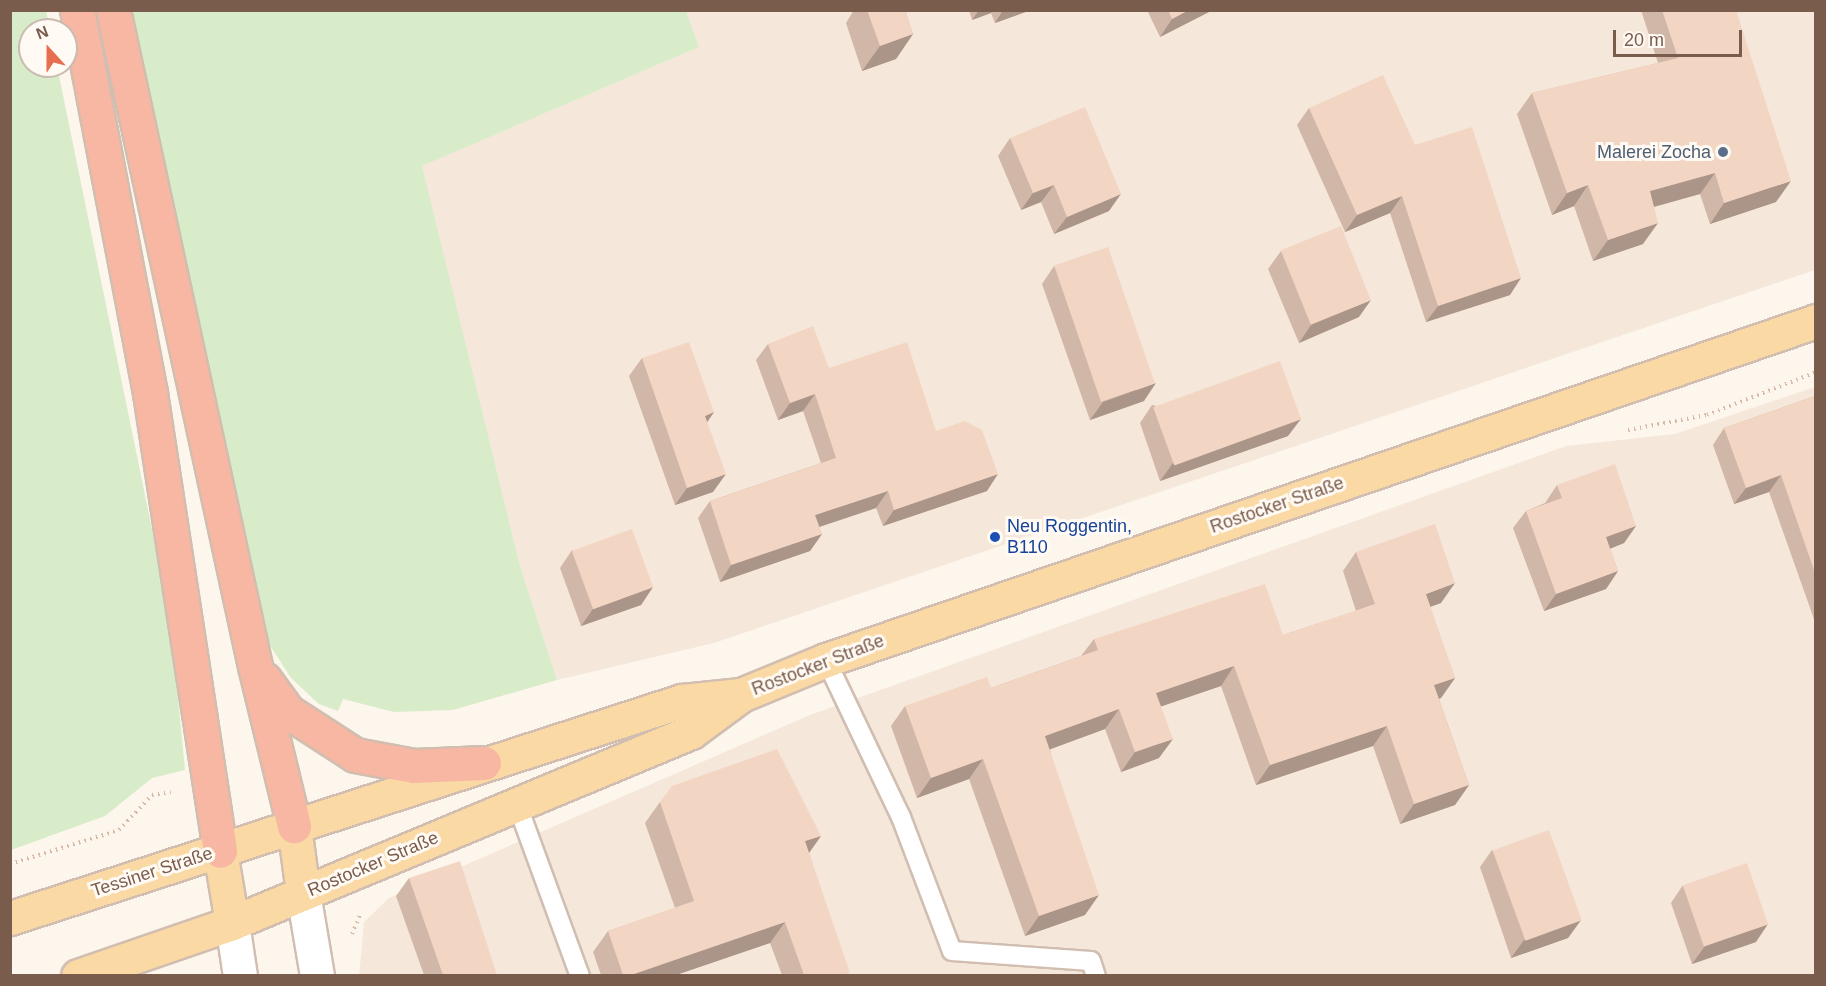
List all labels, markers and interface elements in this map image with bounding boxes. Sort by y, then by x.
north arrow [18,18,78,78]
scale bar [1616,18,1745,56]
text: N [34,23,51,43]
text: 20 m [1624,30,1664,50]
place label: Malerei Zocha [1597,141,1711,163]
marker: Malerei Zocha [1716,145,1730,159]
street label: Rostocker Straße [1207,472,1347,538]
place label: Neu Roggentin, B110 [1007,516,1132,558]
marker: Neu Roggentin, B110 [988,530,1002,544]
street label: Rostocker Straße [749,630,887,700]
street label: Rostocker Straße [304,827,442,901]
street label: Tessiner Straße [89,842,215,902]

